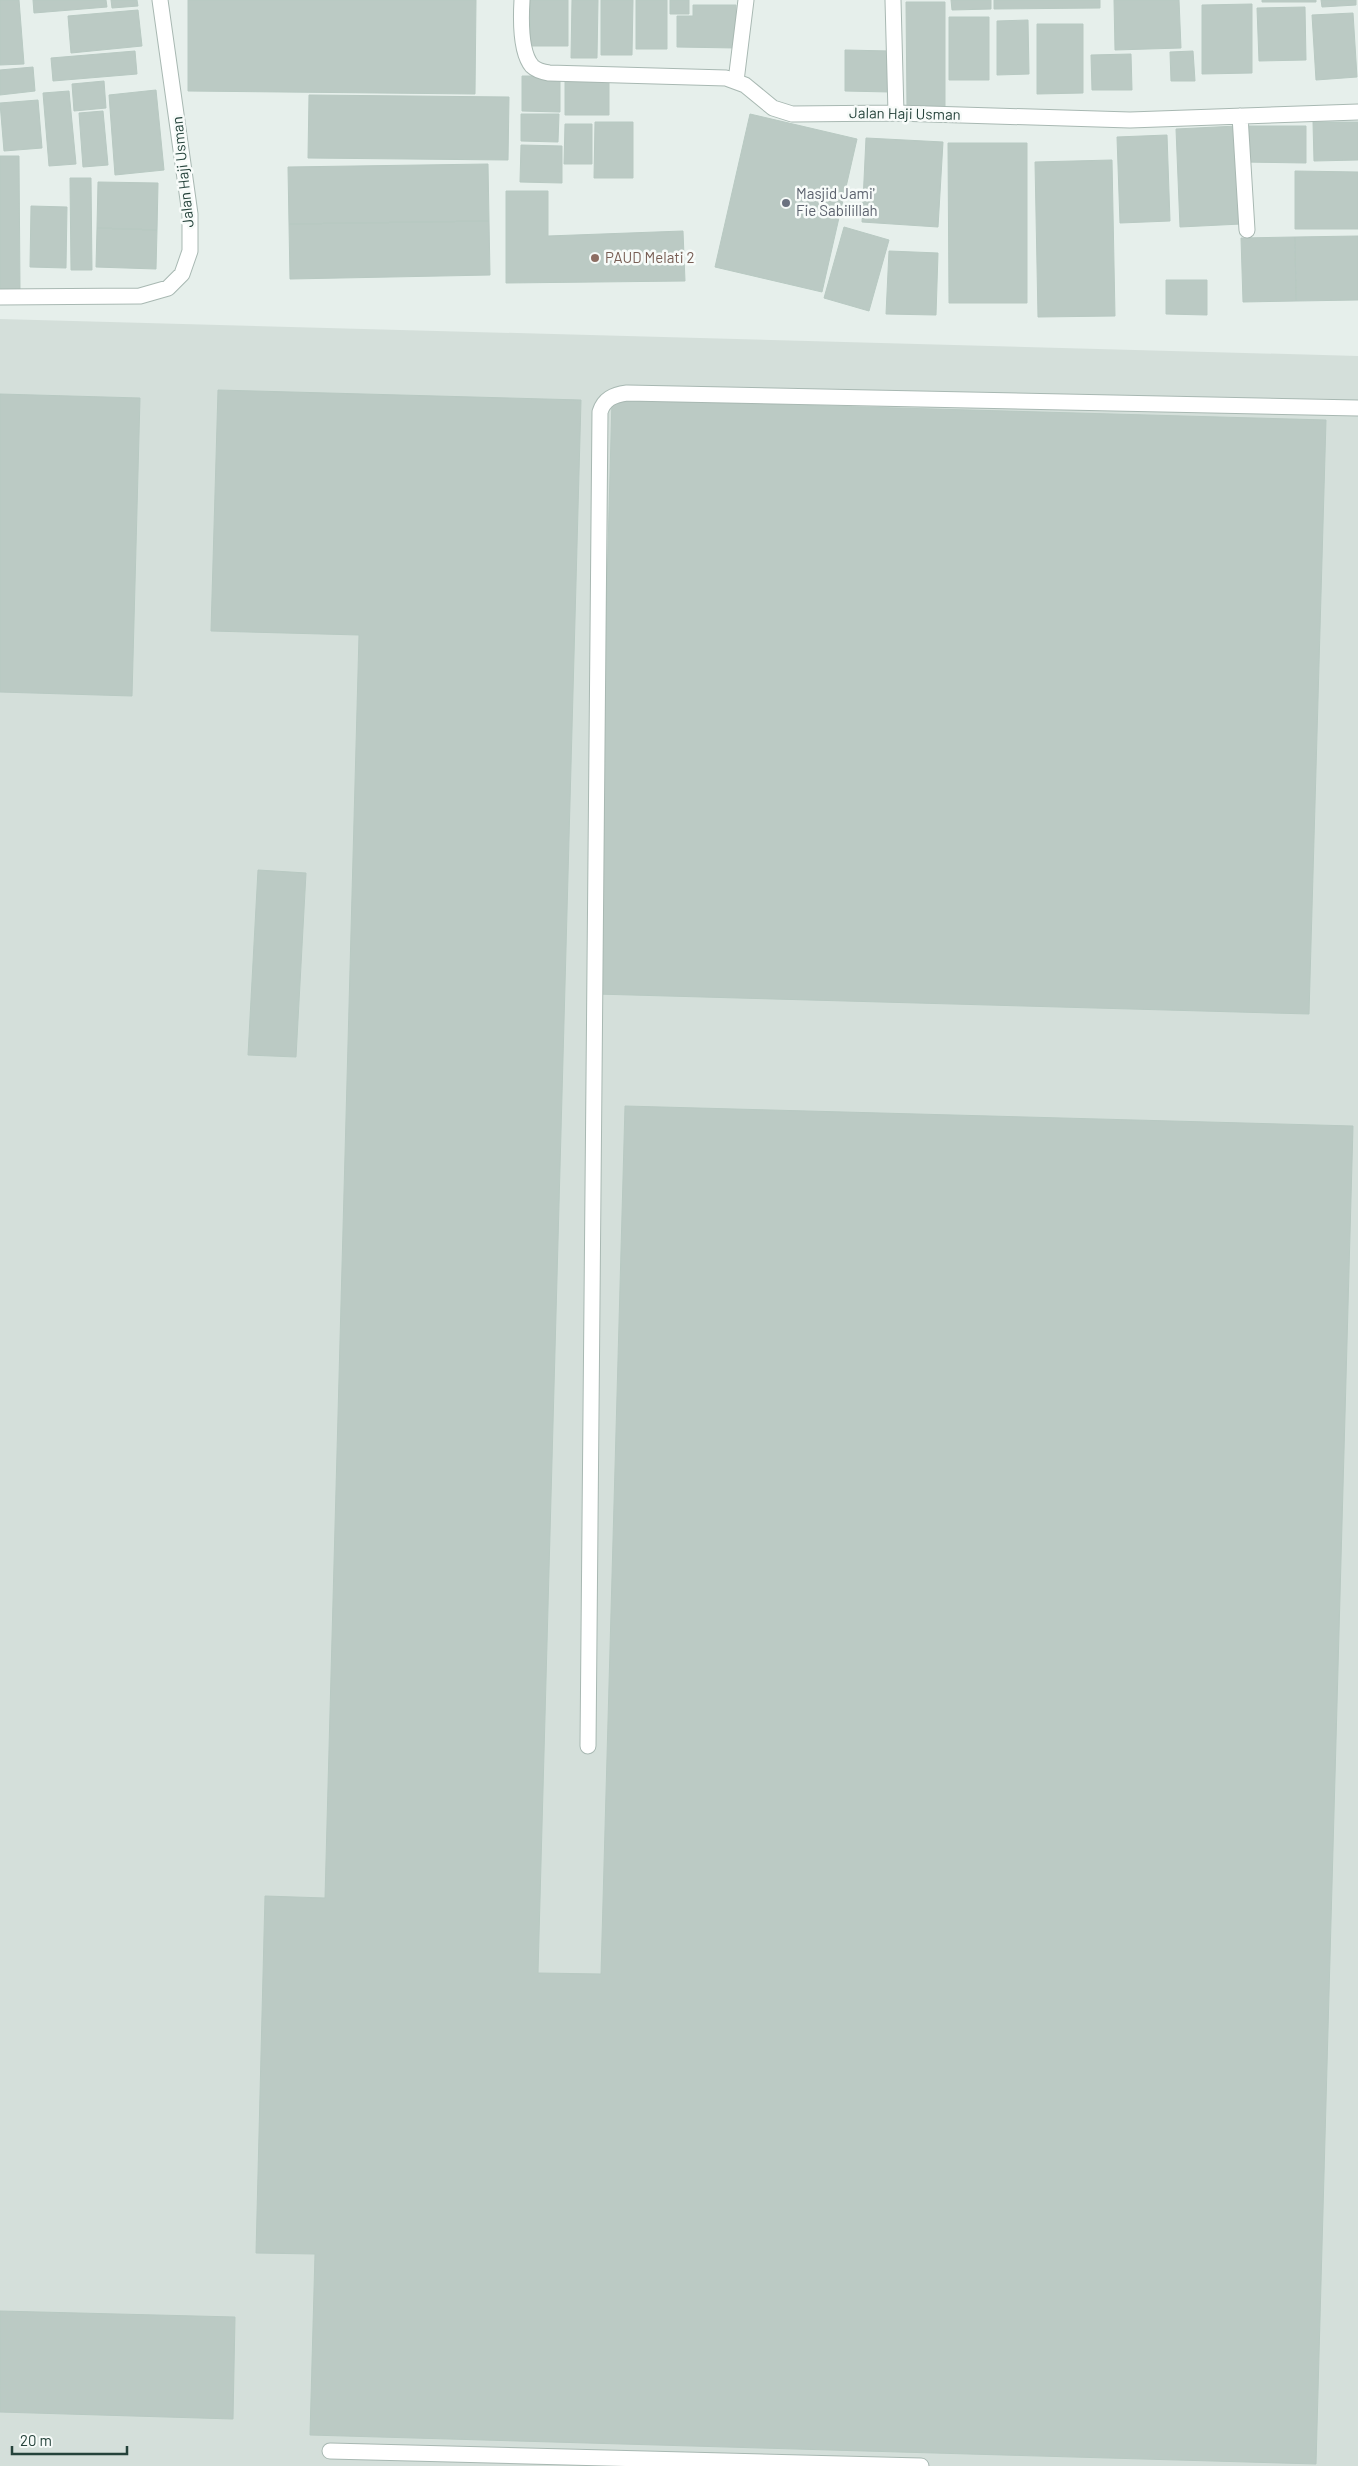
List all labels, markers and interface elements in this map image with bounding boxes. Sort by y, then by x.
street label: Jalan Haji Usman [849,103,961,123]
street label: Jalan Haji Usman [167,116,197,229]
place label: Masjid Jami' Fie Sabilillah [796,184,878,219]
marker: Masjid Jami' Fie Sabilillah [780,197,792,209]
place label: PAUD Melati 2 [605,248,695,266]
marker: PAUD Melati 2 [589,252,601,264]
scale bar [12,2424,128,2456]
text: 20 m [20,2431,52,2449]

